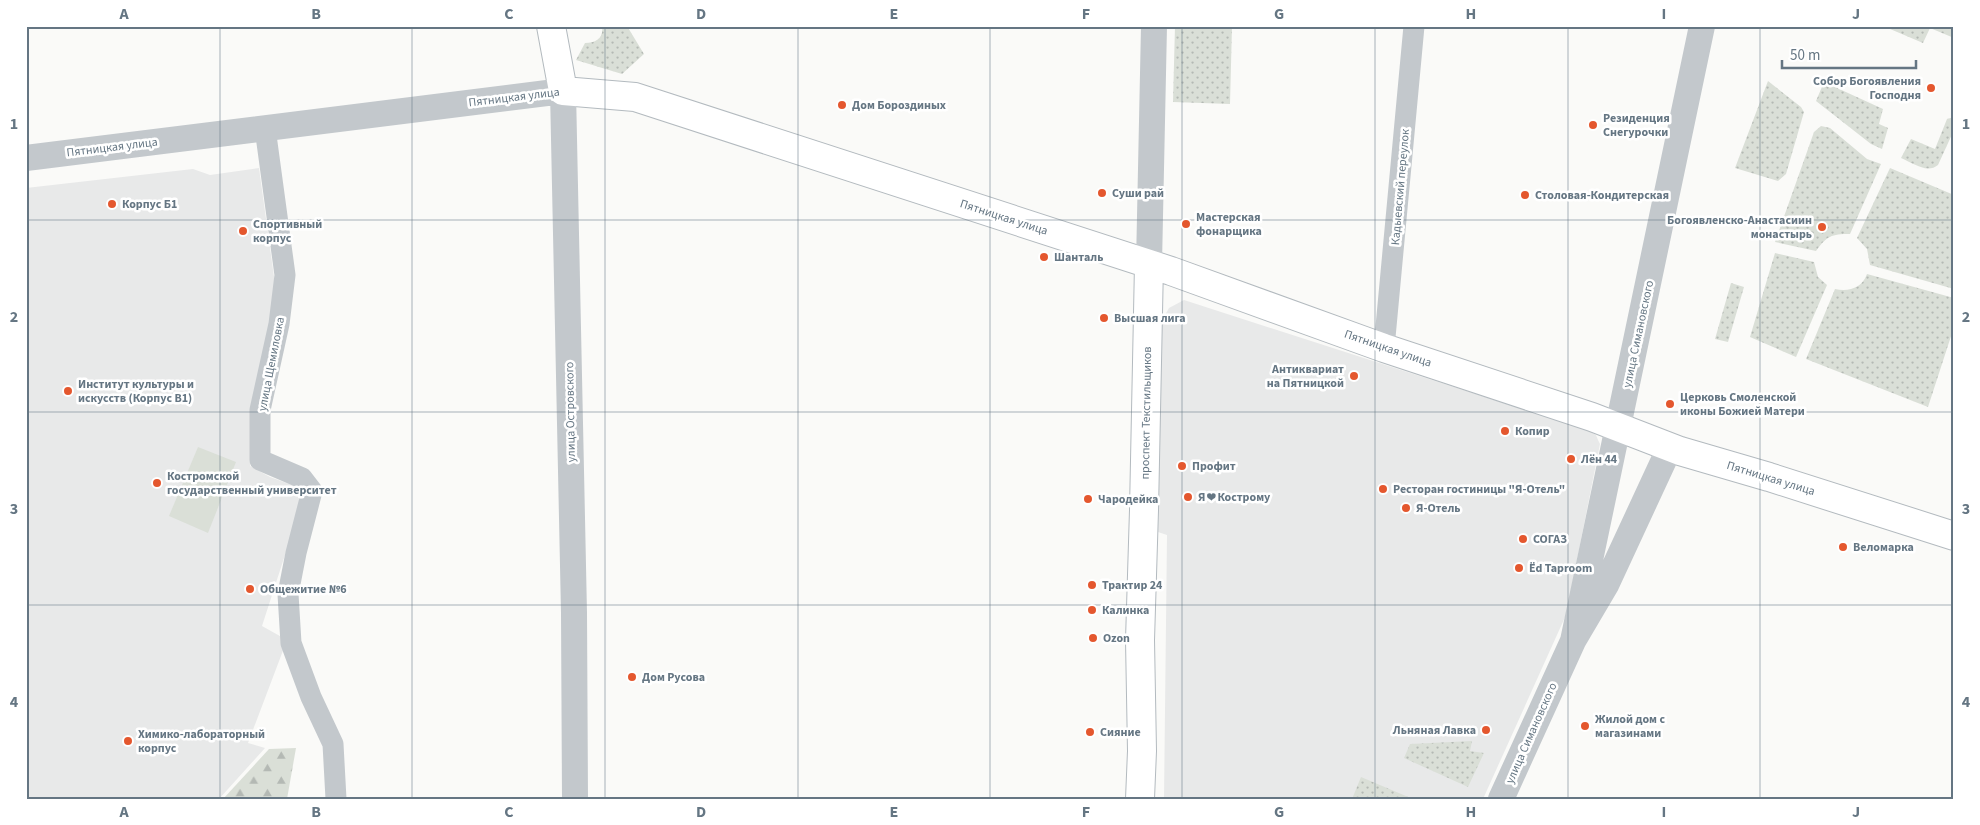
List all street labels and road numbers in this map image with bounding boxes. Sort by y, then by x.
street label: Пятницкая улица [468,83,561,112]
street label: Кадыевский переулок [1387,128,1414,246]
street label: Пятницкая улица [66,133,159,162]
street label: Пятницкая улица [958,195,1050,240]
street label: улица Симановского [1619,279,1658,389]
street label: улица Щемиловка [254,316,289,413]
street label: Пятницкая улица [1342,326,1434,371]
street label: проспект Текстильщиков [1137,346,1156,480]
street label: улица Островского [561,362,580,462]
street label: Пятницкая улица [1725,457,1817,500]
street label: улица Симановского [1502,680,1561,786]

